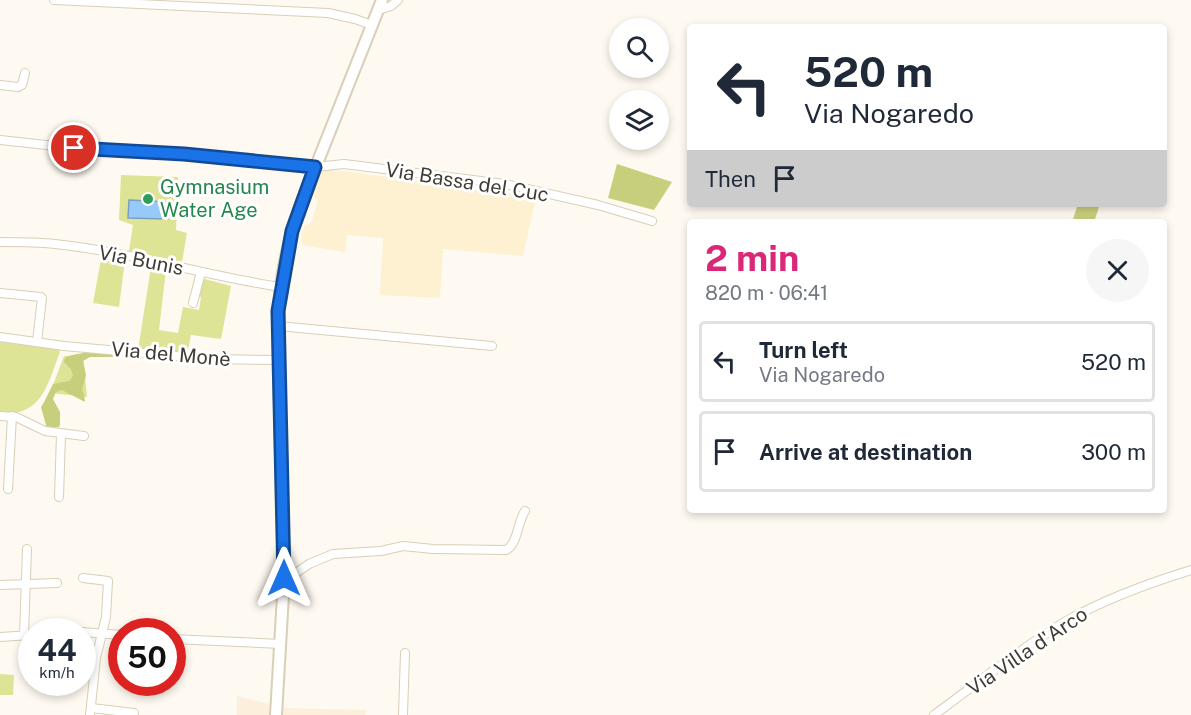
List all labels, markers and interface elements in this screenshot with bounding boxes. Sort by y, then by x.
map controls [609,18,669,150]
button: search [609,18,669,78]
text: 520 m [804,47,933,96]
icon: left [705,48,783,126]
button: layers [609,90,669,150]
text: Via Nogaredo [804,97,974,129]
pin [48,122,99,173]
icon: arrive [57,131,90,164]
street label: Via Bassa del Cuc [384,157,550,207]
icon: arrive [768,162,801,195]
text: Then [705,166,756,192]
place label: Gymnasium Water Age [160,175,269,222]
marker: Gymnasium Water Age [141,192,155,206]
text: 2 min [705,237,799,279]
button: close [1086,239,1149,302]
street label: Via Bunis [96,240,186,280]
text: 820 m · 06:41 [705,281,828,305]
street label: Via del Monè [110,337,232,371]
text: Turn left [759,337,848,363]
icon: left [708,345,741,378]
text: 520 m [1081,349,1146,375]
text: Via Nogaredo [759,363,885,387]
icon: arrive [708,435,741,468]
text: Arrive at destination [759,439,972,465]
text: 300 m [1081,439,1146,465]
position arrow [252,546,316,610]
street label: Via Villa d'Arco [962,602,1092,700]
speed limit sign: 50 [108,618,186,696]
text: 44 [37,632,77,668]
text: km/h [39,664,75,681]

